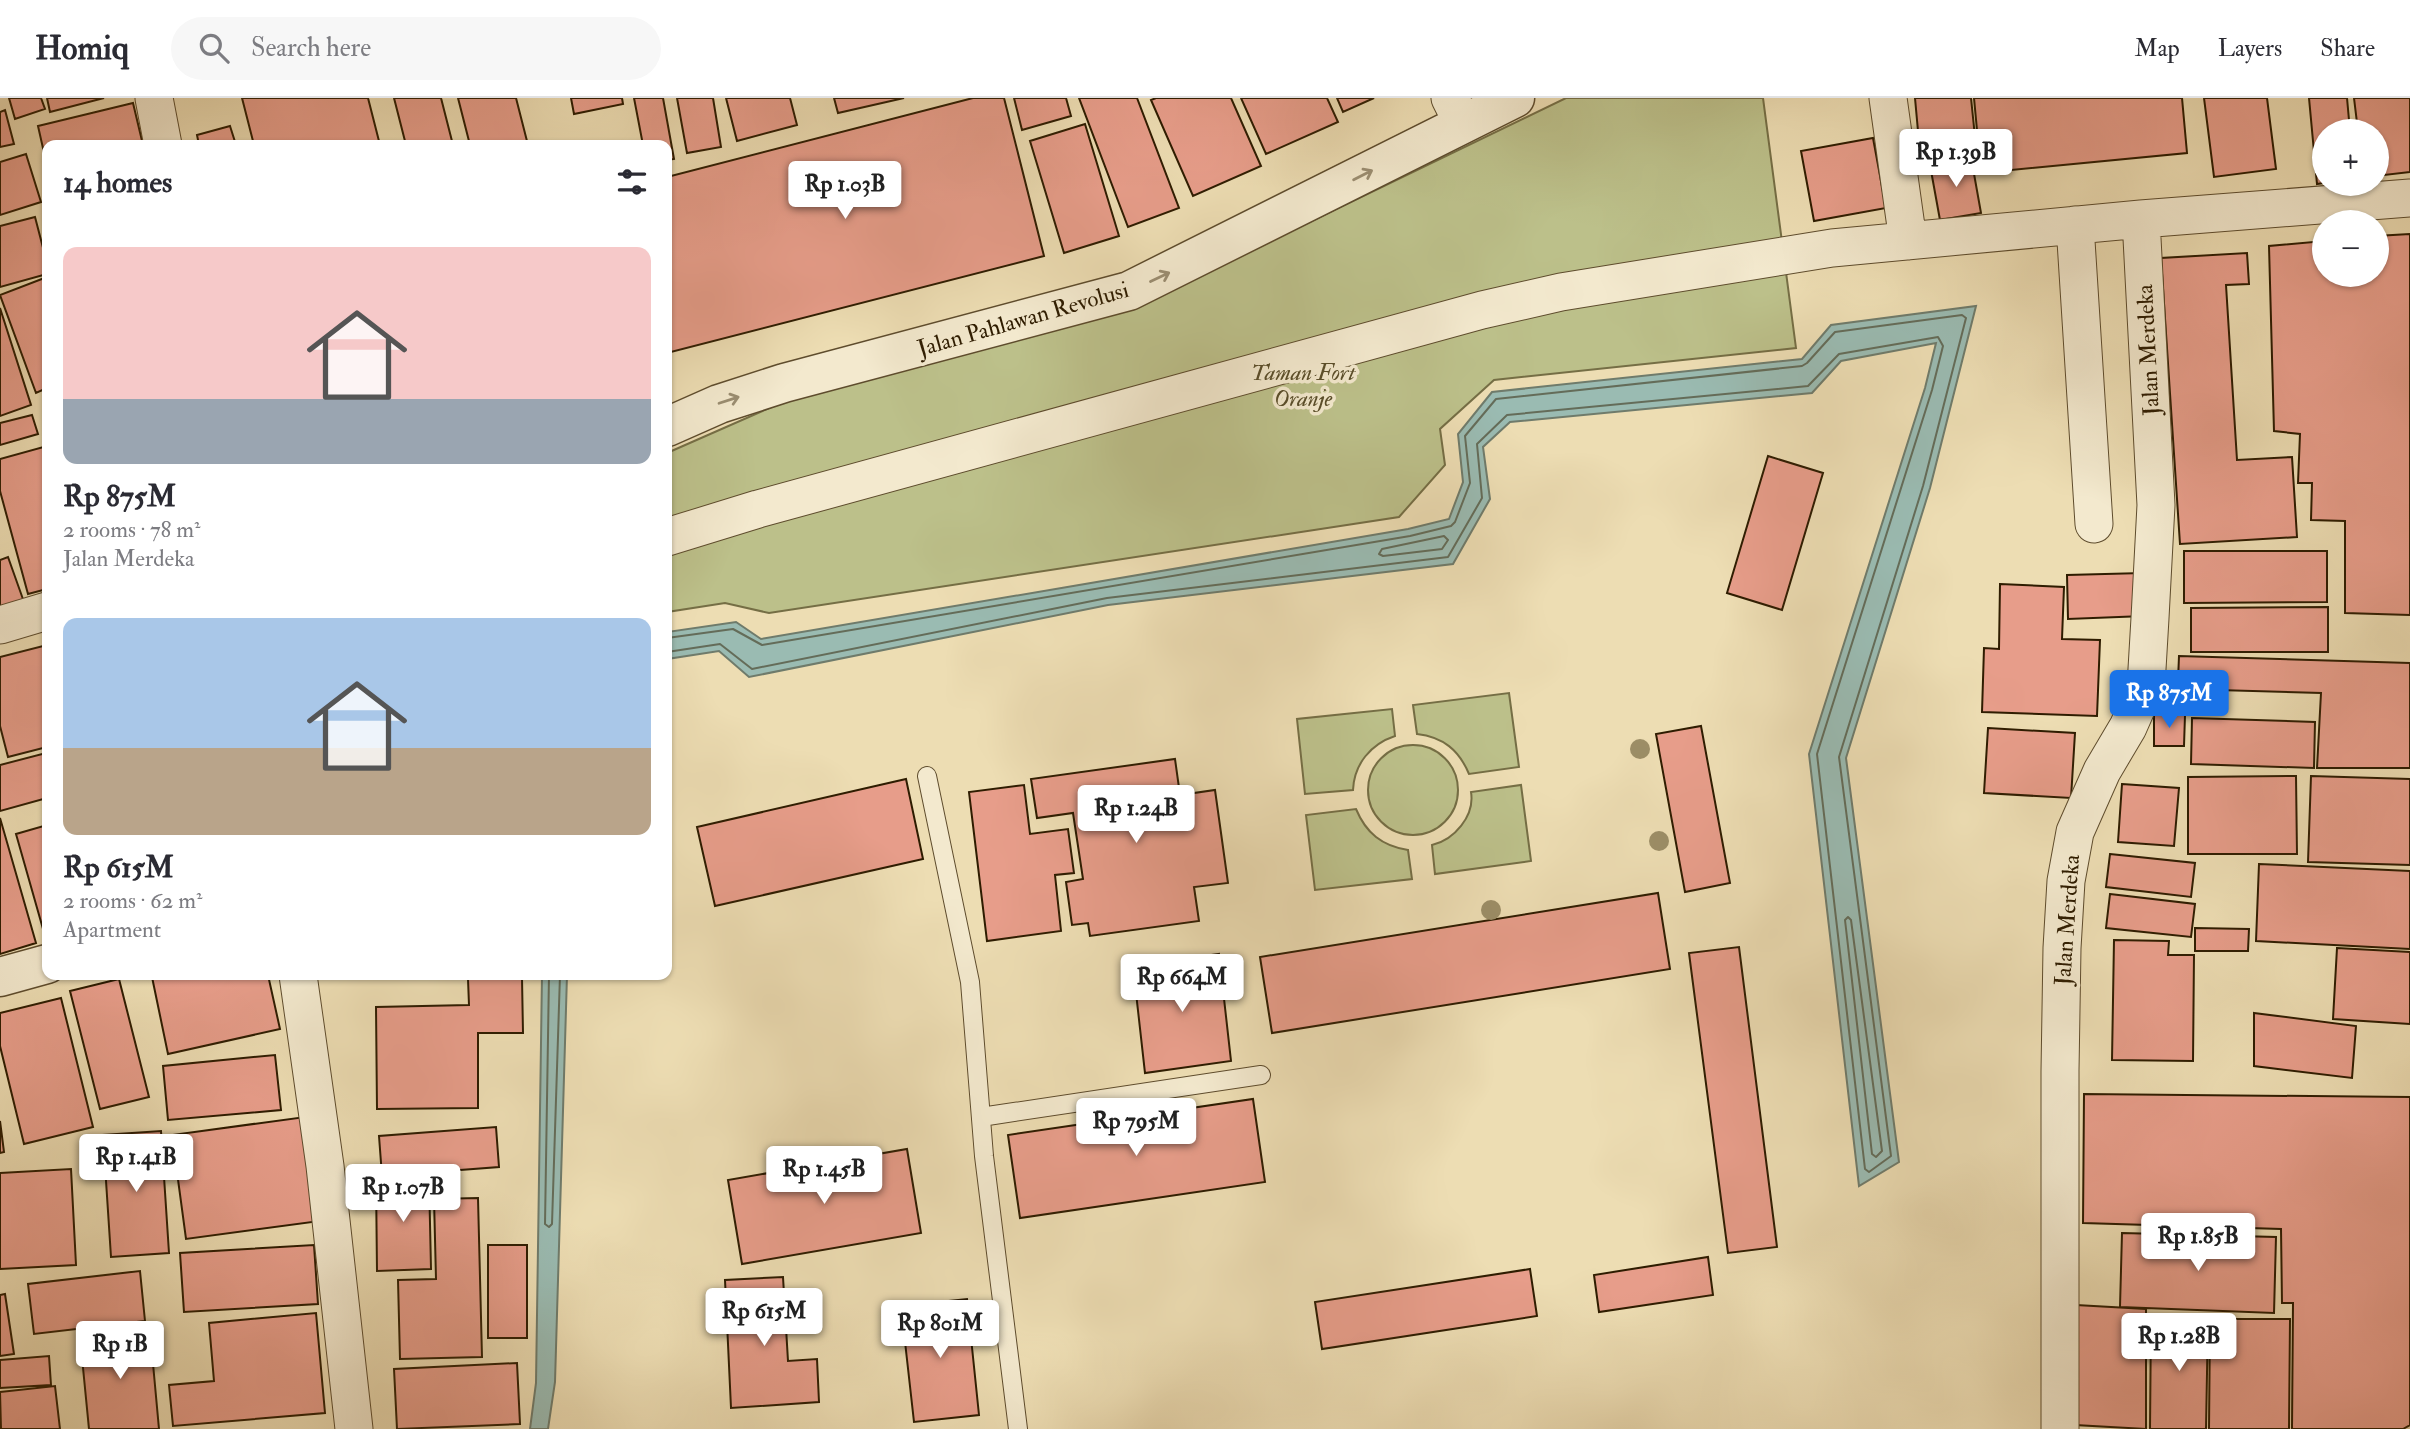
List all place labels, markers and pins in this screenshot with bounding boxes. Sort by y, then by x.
pin: Rp 1.39B [1884,130,2028,189]
pin: Rp 1.03B [773,162,917,221]
pin: Rp 875M [2104,670,2234,730]
pin: Rp 1.24B [1064,786,1208,845]
pin: Rp 664M [1117,954,1247,1014]
pin: Rp 795M [1071,1098,1201,1158]
pin: Rp 1.41B [64,1134,208,1194]
pin: Rp 1.45B [752,1146,896,1206]
pin: Rp 1.07B [331,1164,475,1224]
pin: Rp 1.85B [2126,1214,2270,1273]
pin: Rp 615M [699,1288,829,1348]
pin: Rp 801M [875,1300,1005,1360]
pin: Rp 1.28B [2107,1314,2251,1373]
pin: Rp 1B [71,1322,169,1381]

